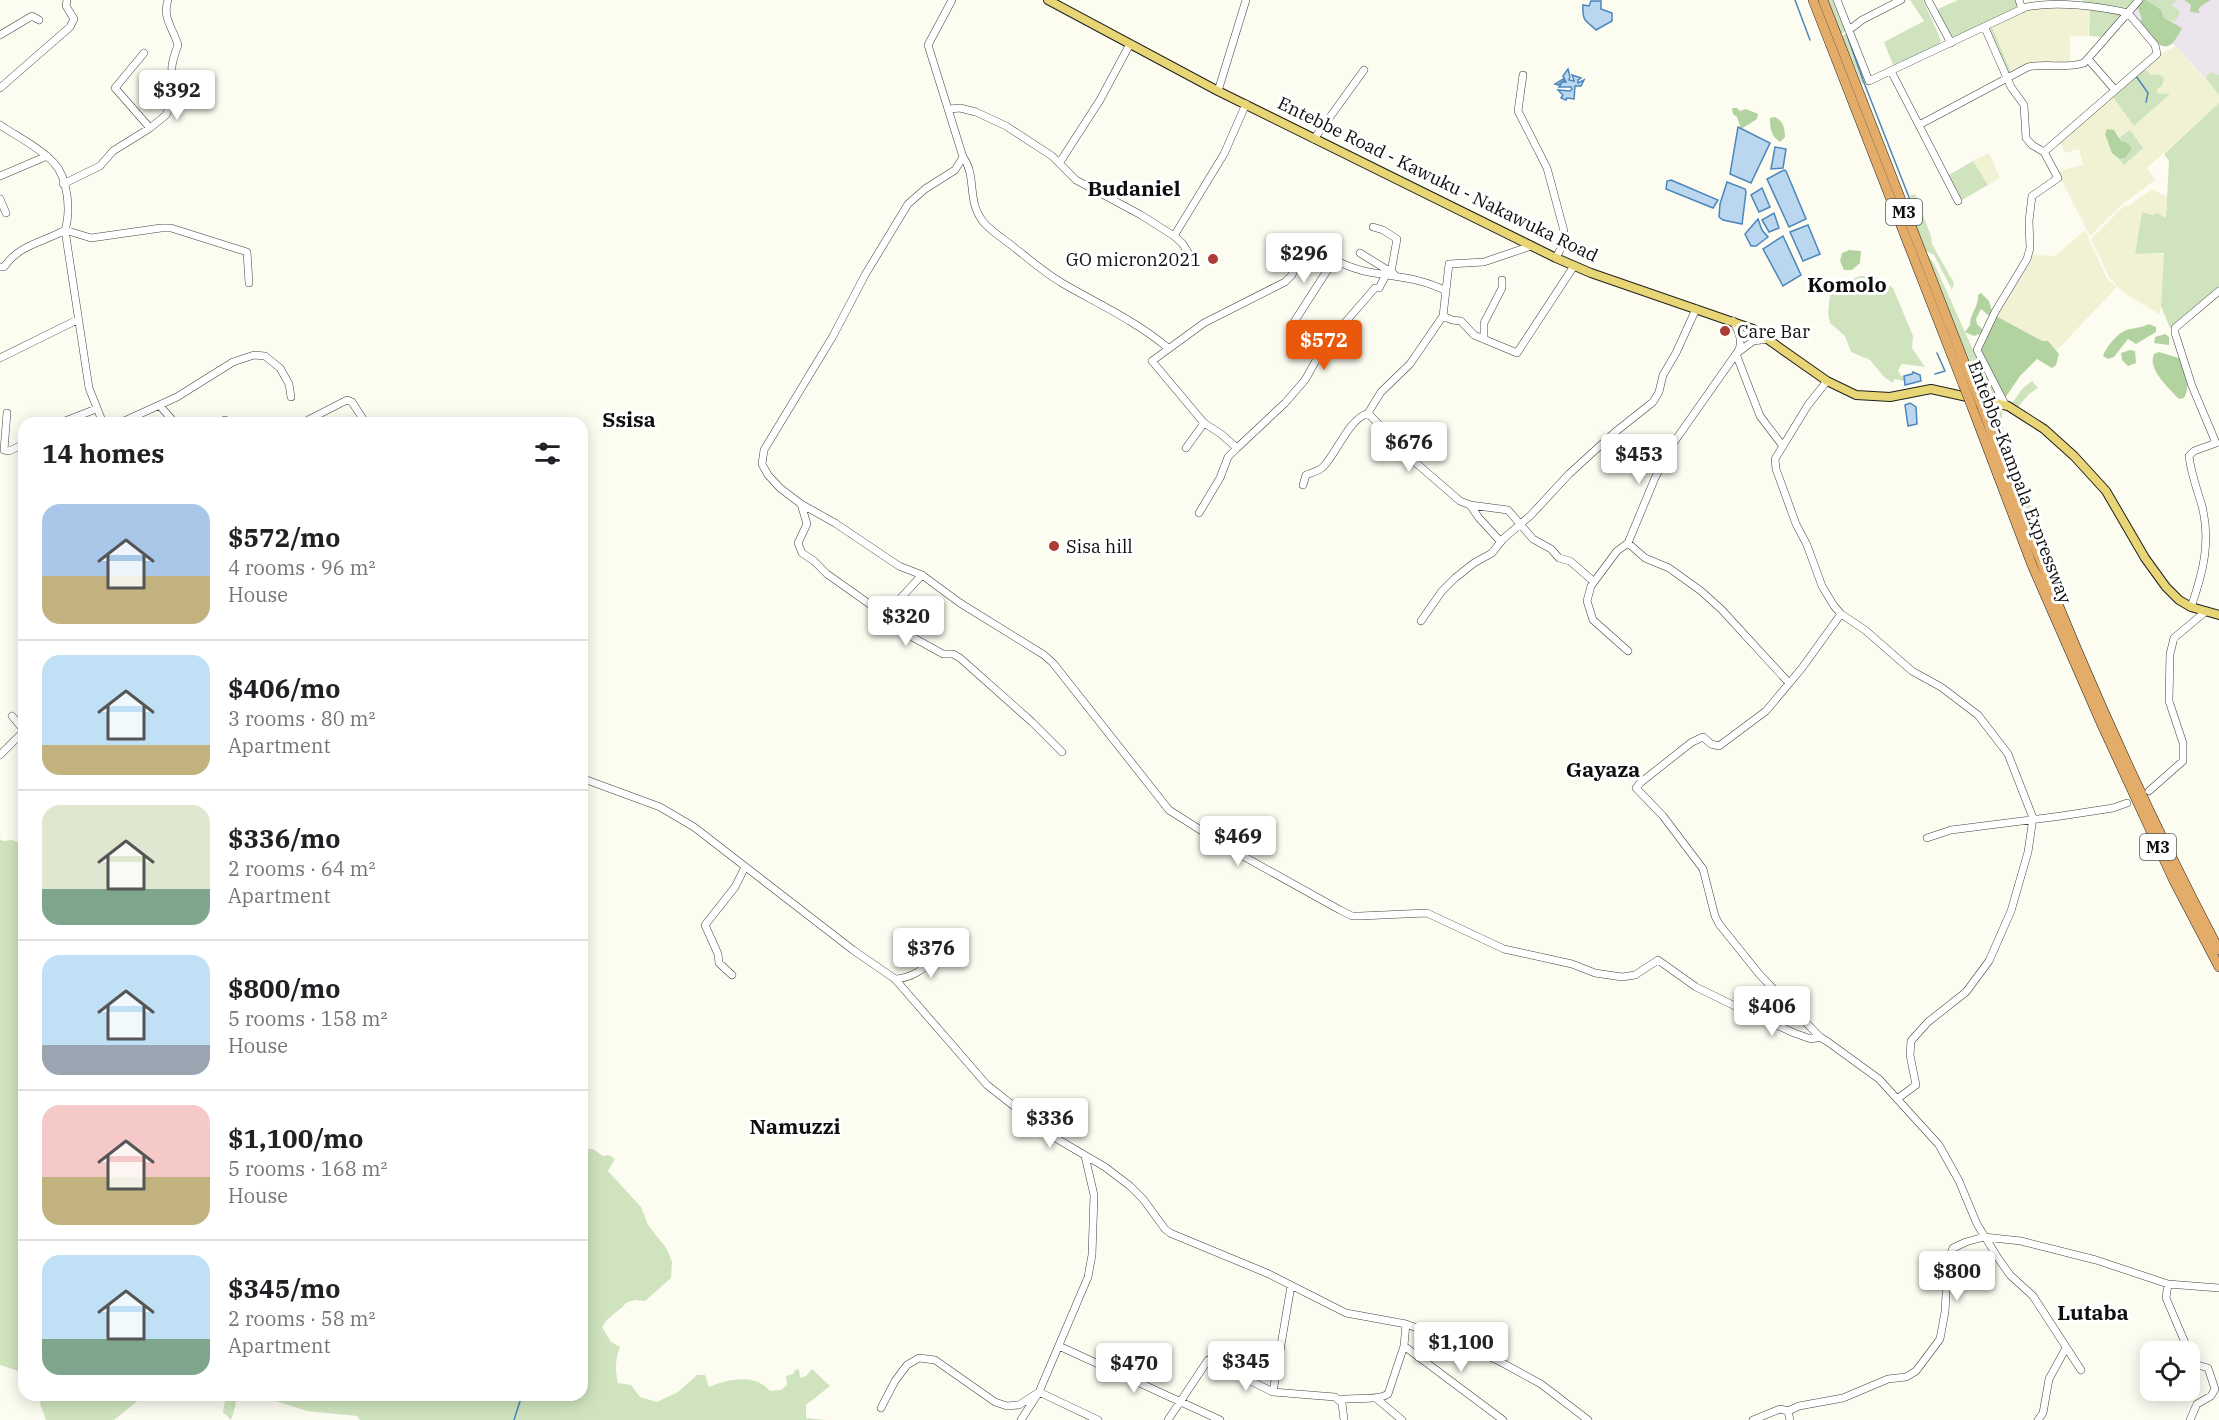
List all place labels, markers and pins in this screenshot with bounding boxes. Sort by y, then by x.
pin: $392 [141,70,213,121]
pin: $296 [1268,233,1340,284]
place label: GO micron2021 [1066,248,1201,271]
marker: GO micron2021 [1206,252,1220,266]
pin: $572 [1288,320,1360,371]
place label: Care Bar [1737,320,1810,343]
marker: Care Bar [1718,324,1732,338]
pin: $676 [1373,422,1445,473]
pin: $453 [1603,434,1675,485]
place label: Sisa hill [1066,535,1133,558]
marker: Sisa hill [1047,539,1061,553]
pin: $320 [870,596,942,647]
pin: $469 [1202,816,1274,867]
pin: $376 [895,928,967,979]
pin: $406 [1736,986,1808,1037]
pin: $336 [1014,1098,1086,1149]
pin: $800 [1921,1251,1993,1302]
pin: $1,100 [1412,1322,1510,1373]
pin: $345 [1210,1341,1282,1392]
pin: $470 [1098,1343,1170,1394]

